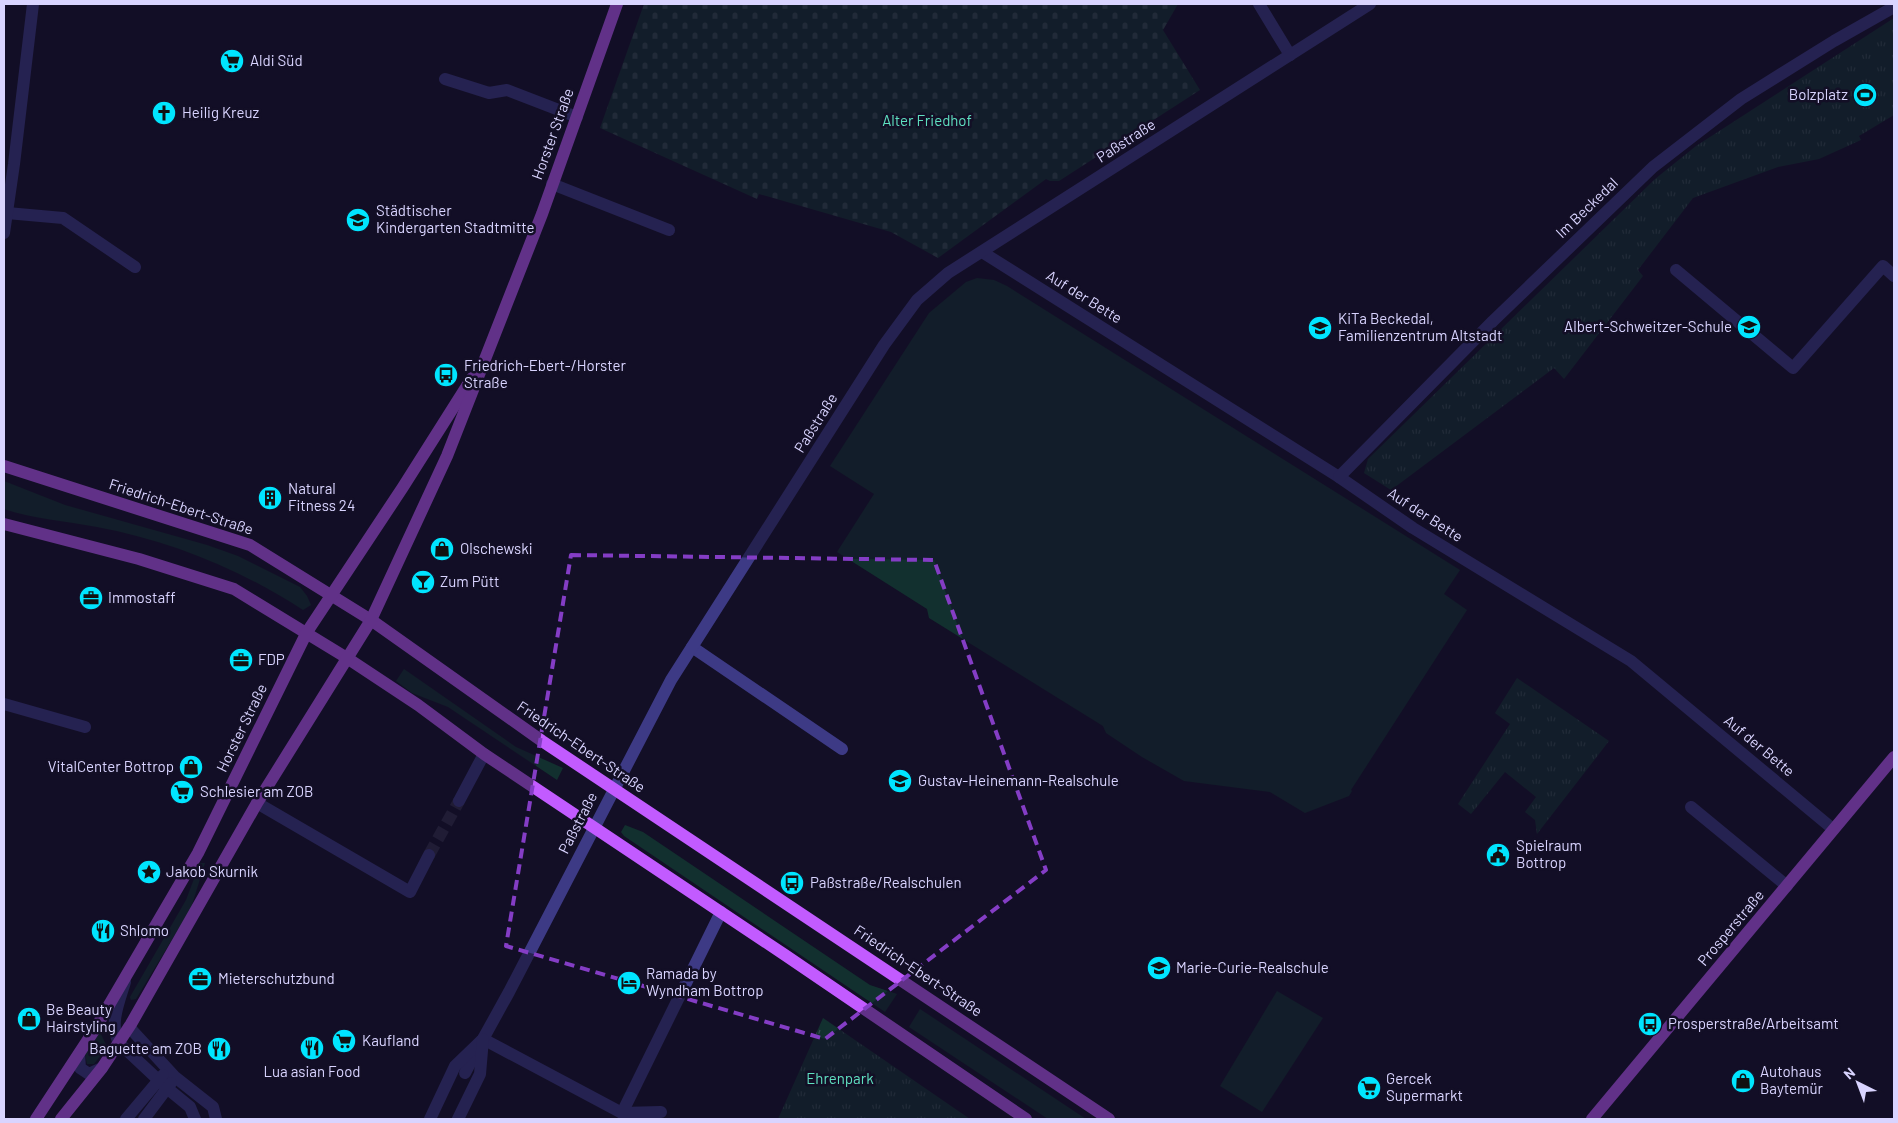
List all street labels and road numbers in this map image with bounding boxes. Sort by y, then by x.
street label: Horster Straße [527,85,577,182]
street label: Paßstraße [1093,114,1158,166]
street label: Im Beckedal [1552,173,1621,241]
street label: Auf der Bette [1043,266,1126,327]
street label: Paßstraße [790,389,840,456]
street label: Friedrich-Ebert-Straße [107,474,256,538]
street label: Auf der Bette [1385,483,1467,545]
street label: Horster Straße [212,680,270,775]
street label: Friedrich-Ebert-Straße [514,697,649,796]
street label: Auf der Bette [1721,711,1798,780]
street label: Paßstraße [554,789,600,856]
street label: Prosperstraße [1693,886,1767,969]
street label: Friedrich-Ebert-Straße [851,921,986,1020]

